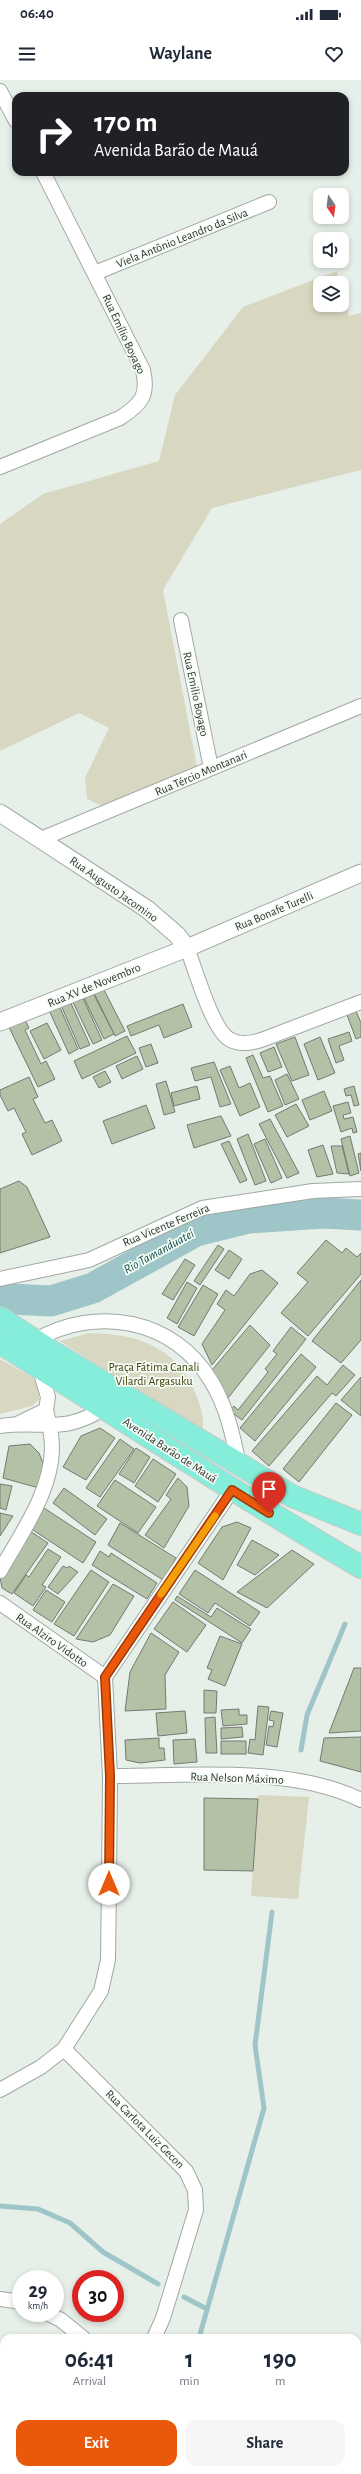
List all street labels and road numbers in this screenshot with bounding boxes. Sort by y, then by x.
street label: Viela Antônio Leandro da Silva [115,206,250,270]
street label: Rua Emílio Boyago [99,292,148,376]
street label: Rua Emilio Boyago [180,651,211,738]
street label: Rua Tércio Montanari [153,748,249,798]
street label: Rua Augusto Jacomino [68,854,160,924]
street label: Rua Bonafe Turelli [233,889,315,933]
street label: Rua XV de Novembro [46,961,142,1009]
street label: Rua Vicente Ferreira [121,1201,212,1249]
street label: Avenida Barão de Mauá [121,1415,219,1485]
street label: Rua Alziro Vidotto [14,1611,90,1669]
street label: Rua Nelson Máximo [190,1770,284,1786]
street label: Rua Carlota Luiz Gecon [103,2087,187,2171]

